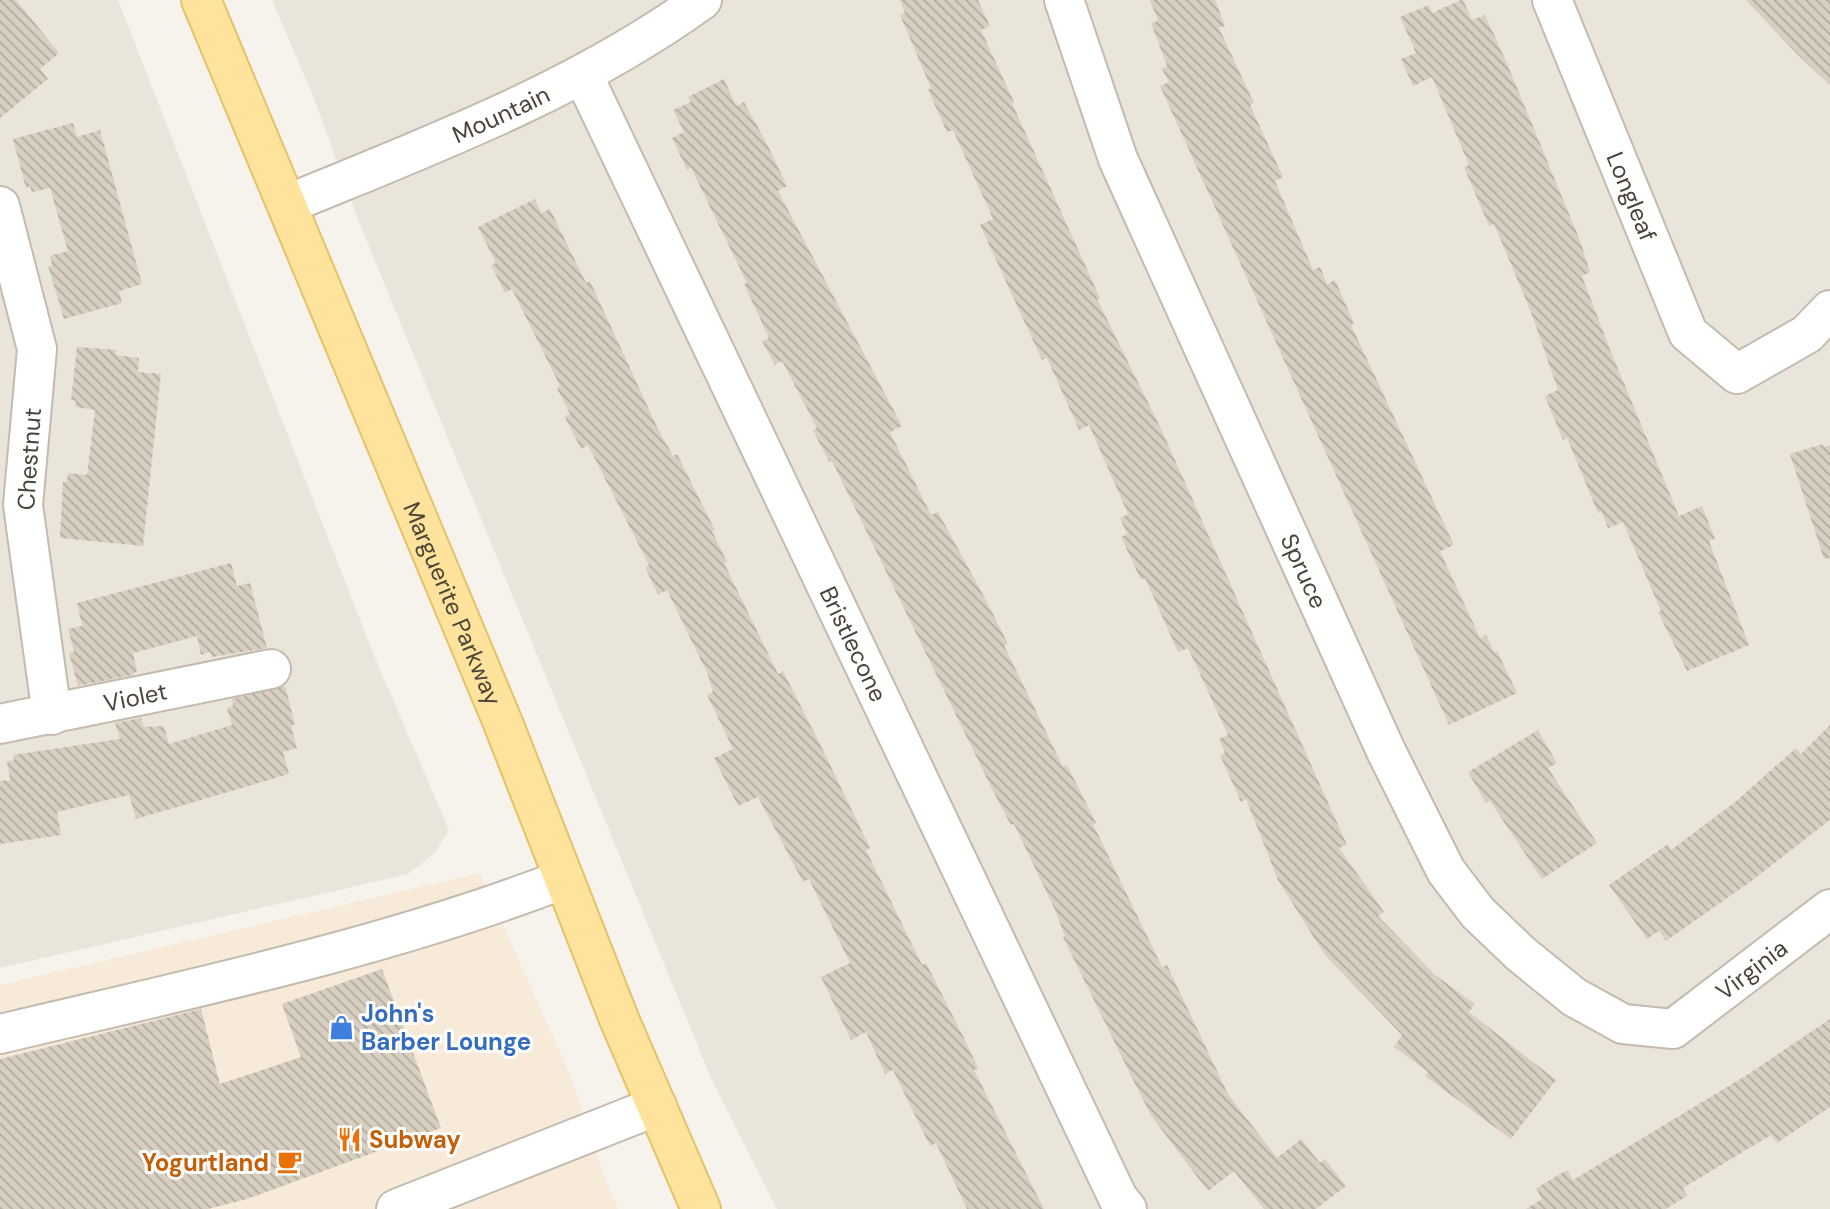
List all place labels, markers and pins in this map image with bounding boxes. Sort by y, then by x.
place label: John's Barber Lounge [361,998,531,1057]
shop icon: John's Barber Lounge [327,1013,355,1041]
place label: Subway [369,1124,461,1155]
restaurant icon: Subway [335,1125,363,1153]
place label: Yogurtland [142,1147,269,1178]
cafe icon: Yogurtland [275,1148,303,1176]

